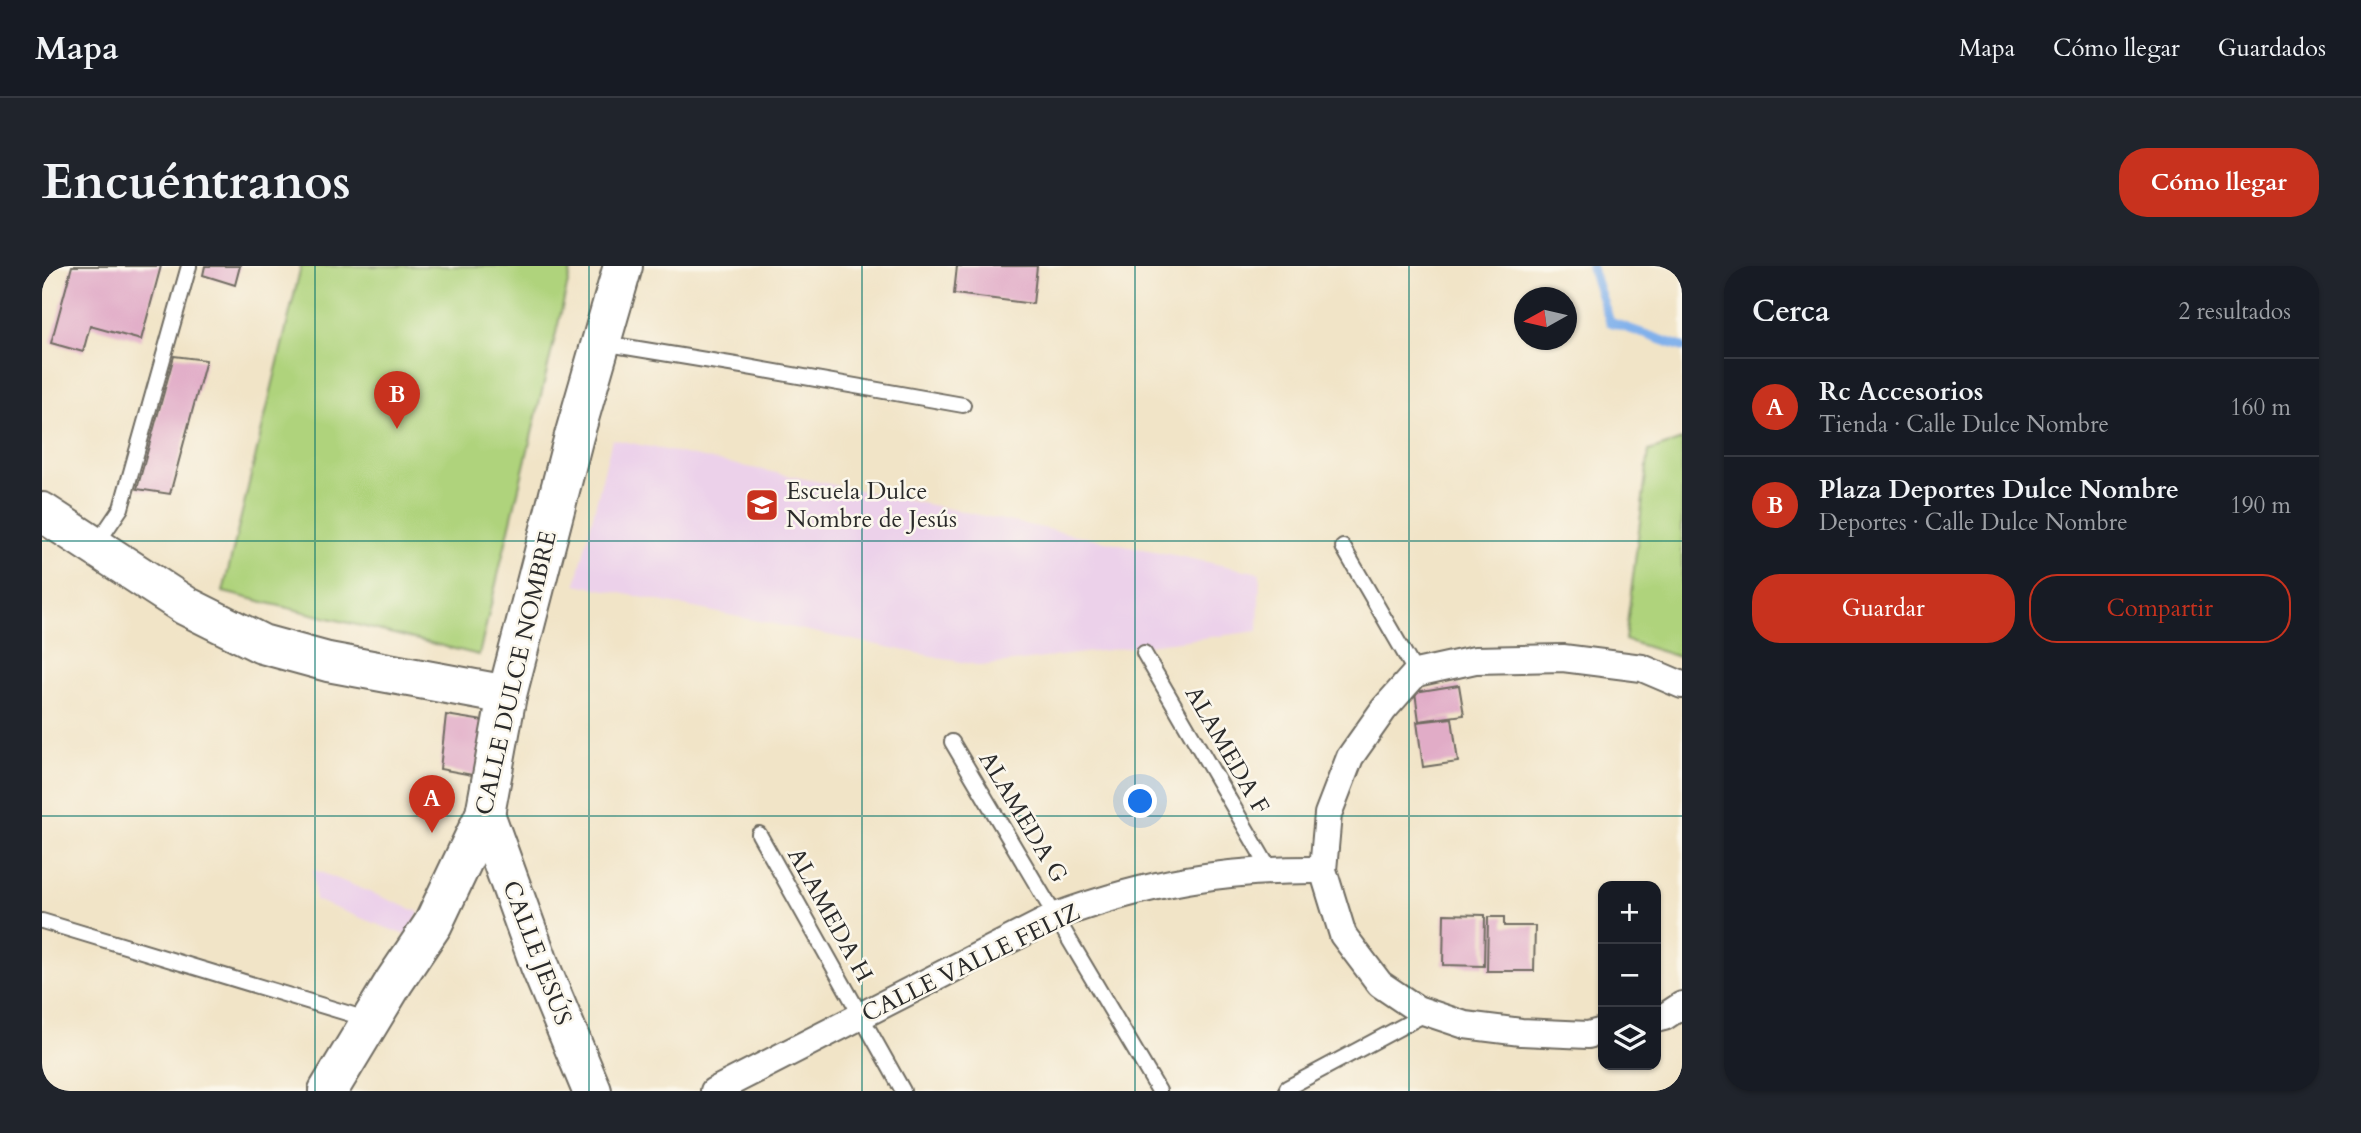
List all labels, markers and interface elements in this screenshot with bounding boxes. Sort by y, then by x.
text: Mapa [35,26,119,71]
text: Mapa [1959,32,2015,65]
text: Cómo llegar [2053,32,2180,65]
text: Guardados [2218,32,2326,65]
button: Cómo llegar [2119,148,2319,217]
text: Encuéntranos [42,149,351,216]
north arrow [1514,287,1577,350]
text: Cerca [1752,291,1830,332]
text: 2 resultados [2178,296,2291,327]
pin: B [374,371,420,429]
text: Rc Accesorios [1819,374,1983,409]
text: A [1766,392,1784,423]
text: 160 m [2230,392,2291,423]
text: Tienda · Calle Dulce Nombre [1819,409,2109,440]
text: Plaza Deportes Dulce Nombre [1819,472,2179,507]
place label: Escuela Dulce Nombre de Jesús [786,475,957,536]
school or university icon: Escuela Dulce Nombre de Jesús [743,486,781,524]
text: B [1767,490,1783,521]
text: 190 m [2230,490,2291,521]
text: Deportes · Calle Dulce Nombre [1819,507,2128,538]
street label: CALLE DULCE NOMBRE [467,528,565,818]
button: Guardar [1752,574,2015,643]
button: Compartir [2029,574,2291,643]
street label: ALAMEDA F [1177,680,1277,820]
street label: ALAMEDA G [971,745,1075,889]
pin: A [409,775,455,833]
your location [1123,784,1157,818]
street label: ALAMEDA H [779,842,881,988]
street label: CALLE JESÚS [494,876,580,1030]
map controls [1598,881,1661,1070]
button: + [1598,881,1661,944]
street label: CALLE VALLE FELIZ [856,896,1086,1030]
button: − [1598,944,1661,1007]
button: layers [1598,1007,1661,1070]

